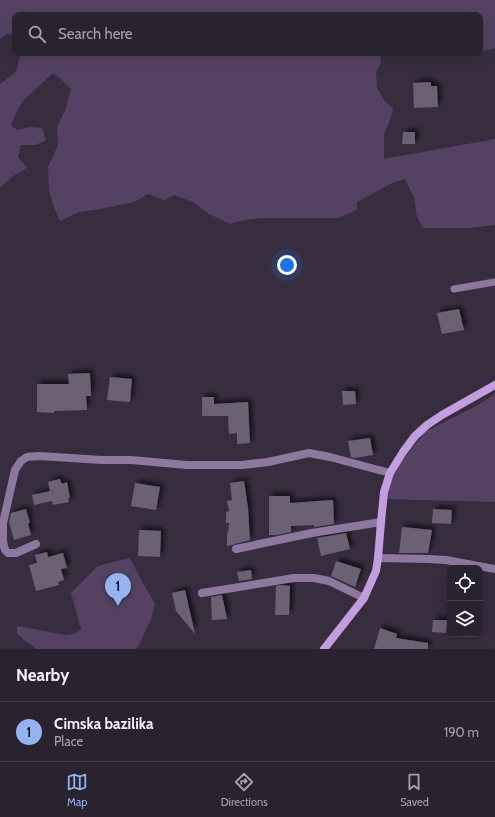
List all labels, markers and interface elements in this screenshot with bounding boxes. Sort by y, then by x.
search box [12,12,483,56]
icon: search [26,23,48,45]
text: Search here [58,25,133,43]
your location [277,255,297,275]
map controls [447,565,483,637]
button: locate [447,565,483,601]
pin: 1 [105,573,131,606]
button: layers [447,601,483,637]
text: Nearby [16,665,69,685]
text: Cimska bazilika [54,715,153,733]
text: 1 [27,724,31,740]
text: 190 m [444,724,479,740]
text: Place [54,733,83,749]
tab: Map [66,771,88,809]
tab: Directions [221,771,268,809]
tab: Saved [400,771,429,809]

